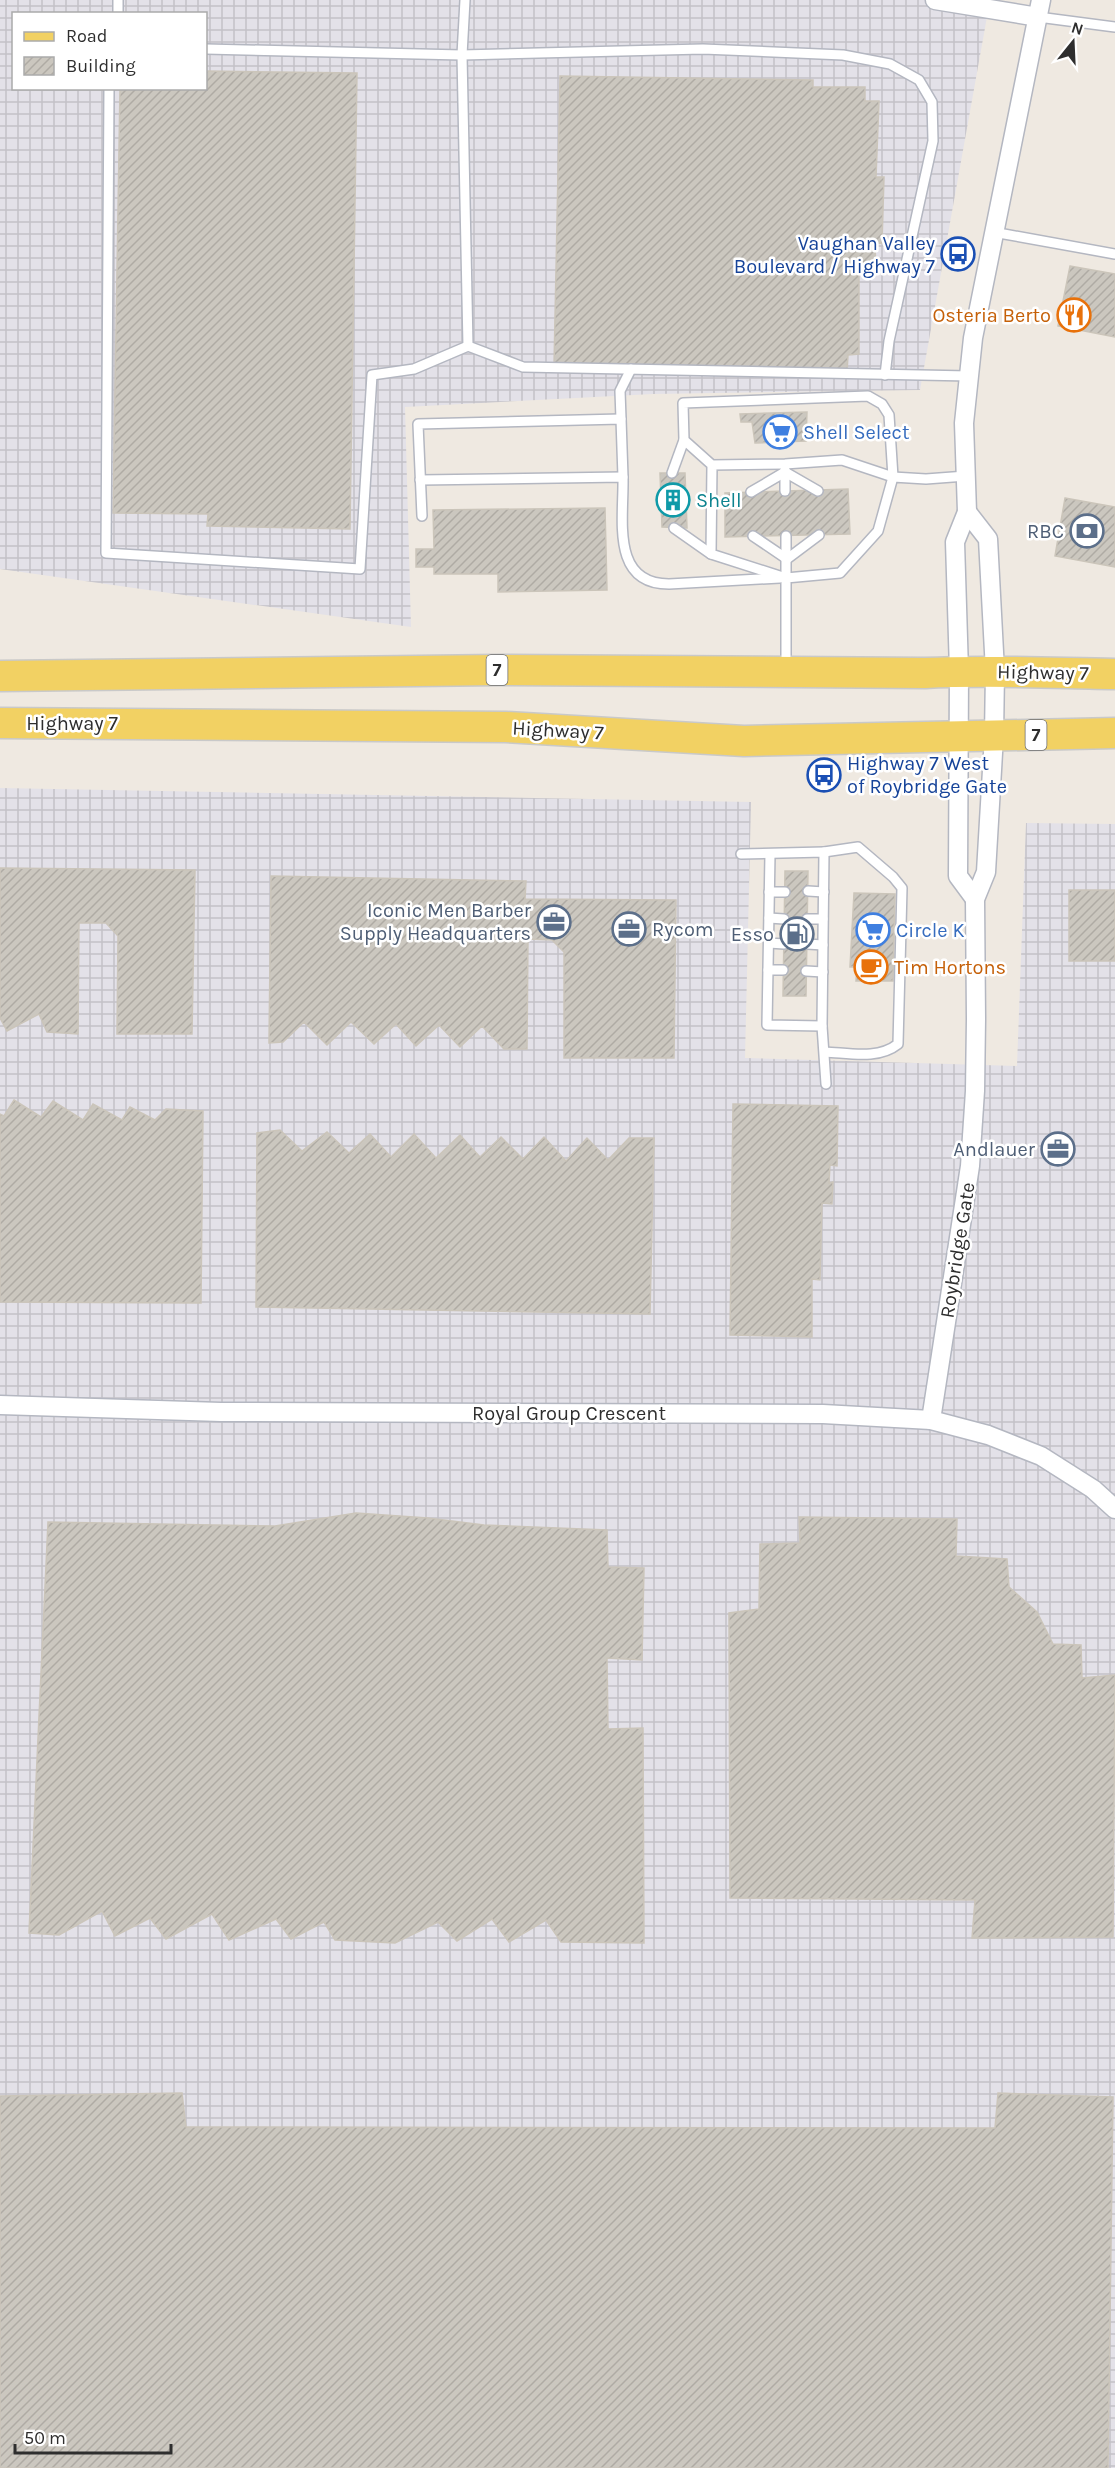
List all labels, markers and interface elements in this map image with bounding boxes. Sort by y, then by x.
legend [12,12,207,90]
north arrow [1043,12,1103,72]
text: N [1069,17,1086,39]
text: Road [66,25,107,47]
text: Building [66,55,136,77]
place label: Vaughan Valley Boulevard / Highway 7 [734,232,936,278]
bus stop icon: Vaughan Valley Boulevard / Highway 7 [940,236,976,272]
restaurant icon: Osteria Berto [1056,297,1092,333]
place label: Osteria Berto [932,304,1051,327]
supermarket icon: Shell Select [762,414,798,450]
place label: Shell Select [803,421,910,444]
building icon: Shell [655,482,691,518]
place label: Shell [696,489,742,512]
bank icon: RBC [1069,513,1105,549]
place label: RBC [1027,520,1064,543]
road number: 7 [486,655,508,685]
street label: Highway 7 [997,660,1090,685]
street label: Highway 7 [26,712,118,735]
street label: Highway 7 [512,717,605,744]
road number: 7 [1026,720,1046,750]
place label: Highway 7 West of Roybridge Gate [847,752,1007,798]
bus stop icon: Highway 7 West of Roybridge Gate [806,757,842,793]
place label: Iconic Men Barber Supply Headquarters [340,899,532,945]
office icon: Iconic Men Barber Supply Headquarters [536,904,572,940]
office icon: Rycom [611,911,647,947]
supermarket icon: Circle K [855,912,891,948]
fuel station icon: Esso [779,916,815,952]
place label: Rycom [652,918,714,941]
place label: Circle K [896,919,965,942]
place label: Esso [731,923,774,946]
cafe icon: Tim Hortons [853,949,889,985]
place label: Tim Hortons [894,956,1006,979]
office icon: Andlauer [1040,1131,1076,1167]
place label: Andlauer [953,1138,1036,1161]
street label: Roybridge Gate [935,1180,980,1320]
street label: Royal Group Crescent [472,1402,666,1425]
scale bar [15,2417,171,2455]
text: 50 m [24,2427,66,2449]

